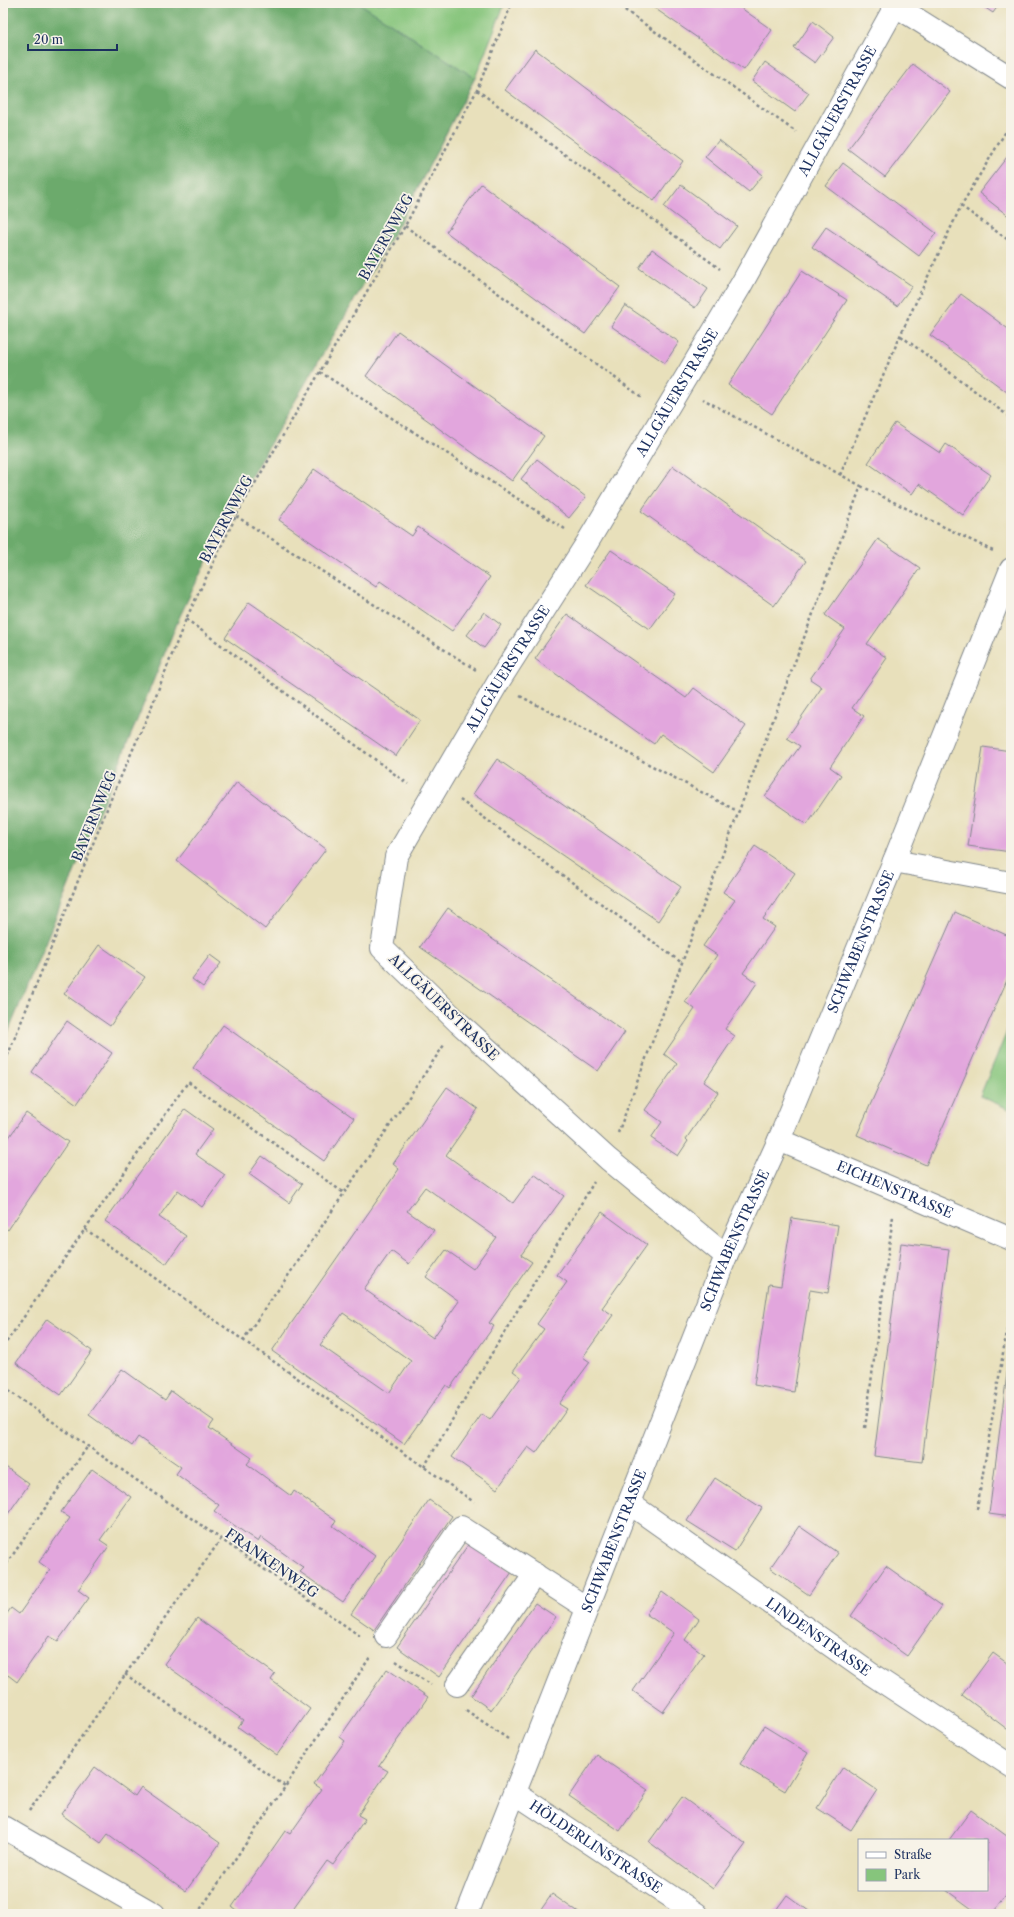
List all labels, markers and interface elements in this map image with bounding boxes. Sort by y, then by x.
scale bar [28,26,117,52]
text: 20 m [34,32,63,47]
street label: ALLGÄUERSTRASSE [794,43,881,180]
street label: BAYERNWEG [355,190,417,284]
street label: ALLGÄUERSTRASSE [631,325,722,461]
street label: BAYERNWEG [195,472,257,566]
street label: ALLGÄUERSTRASSE [461,602,554,736]
street label: BAYERNWEG [68,768,120,864]
street label: SCHWABENSTRASSE [823,868,898,1016]
street label: ALLGÄUERSTRASSE [384,949,503,1064]
street label: EICHENSTRASSE [834,1157,956,1222]
street label: SCHWABENSTRASSE [696,1167,773,1314]
street label: SCHWABENSTRASSE [578,1467,650,1615]
street label: FRANKENWEG [222,1524,322,1602]
street label: LINDENSTRASSE [762,1594,874,1680]
street label: HÖLDERLINSTRASSE [526,1796,666,1897]
legend [858,1839,988,1891]
text: Straße [894,1847,932,1862]
text: Park [894,1867,921,1882]

